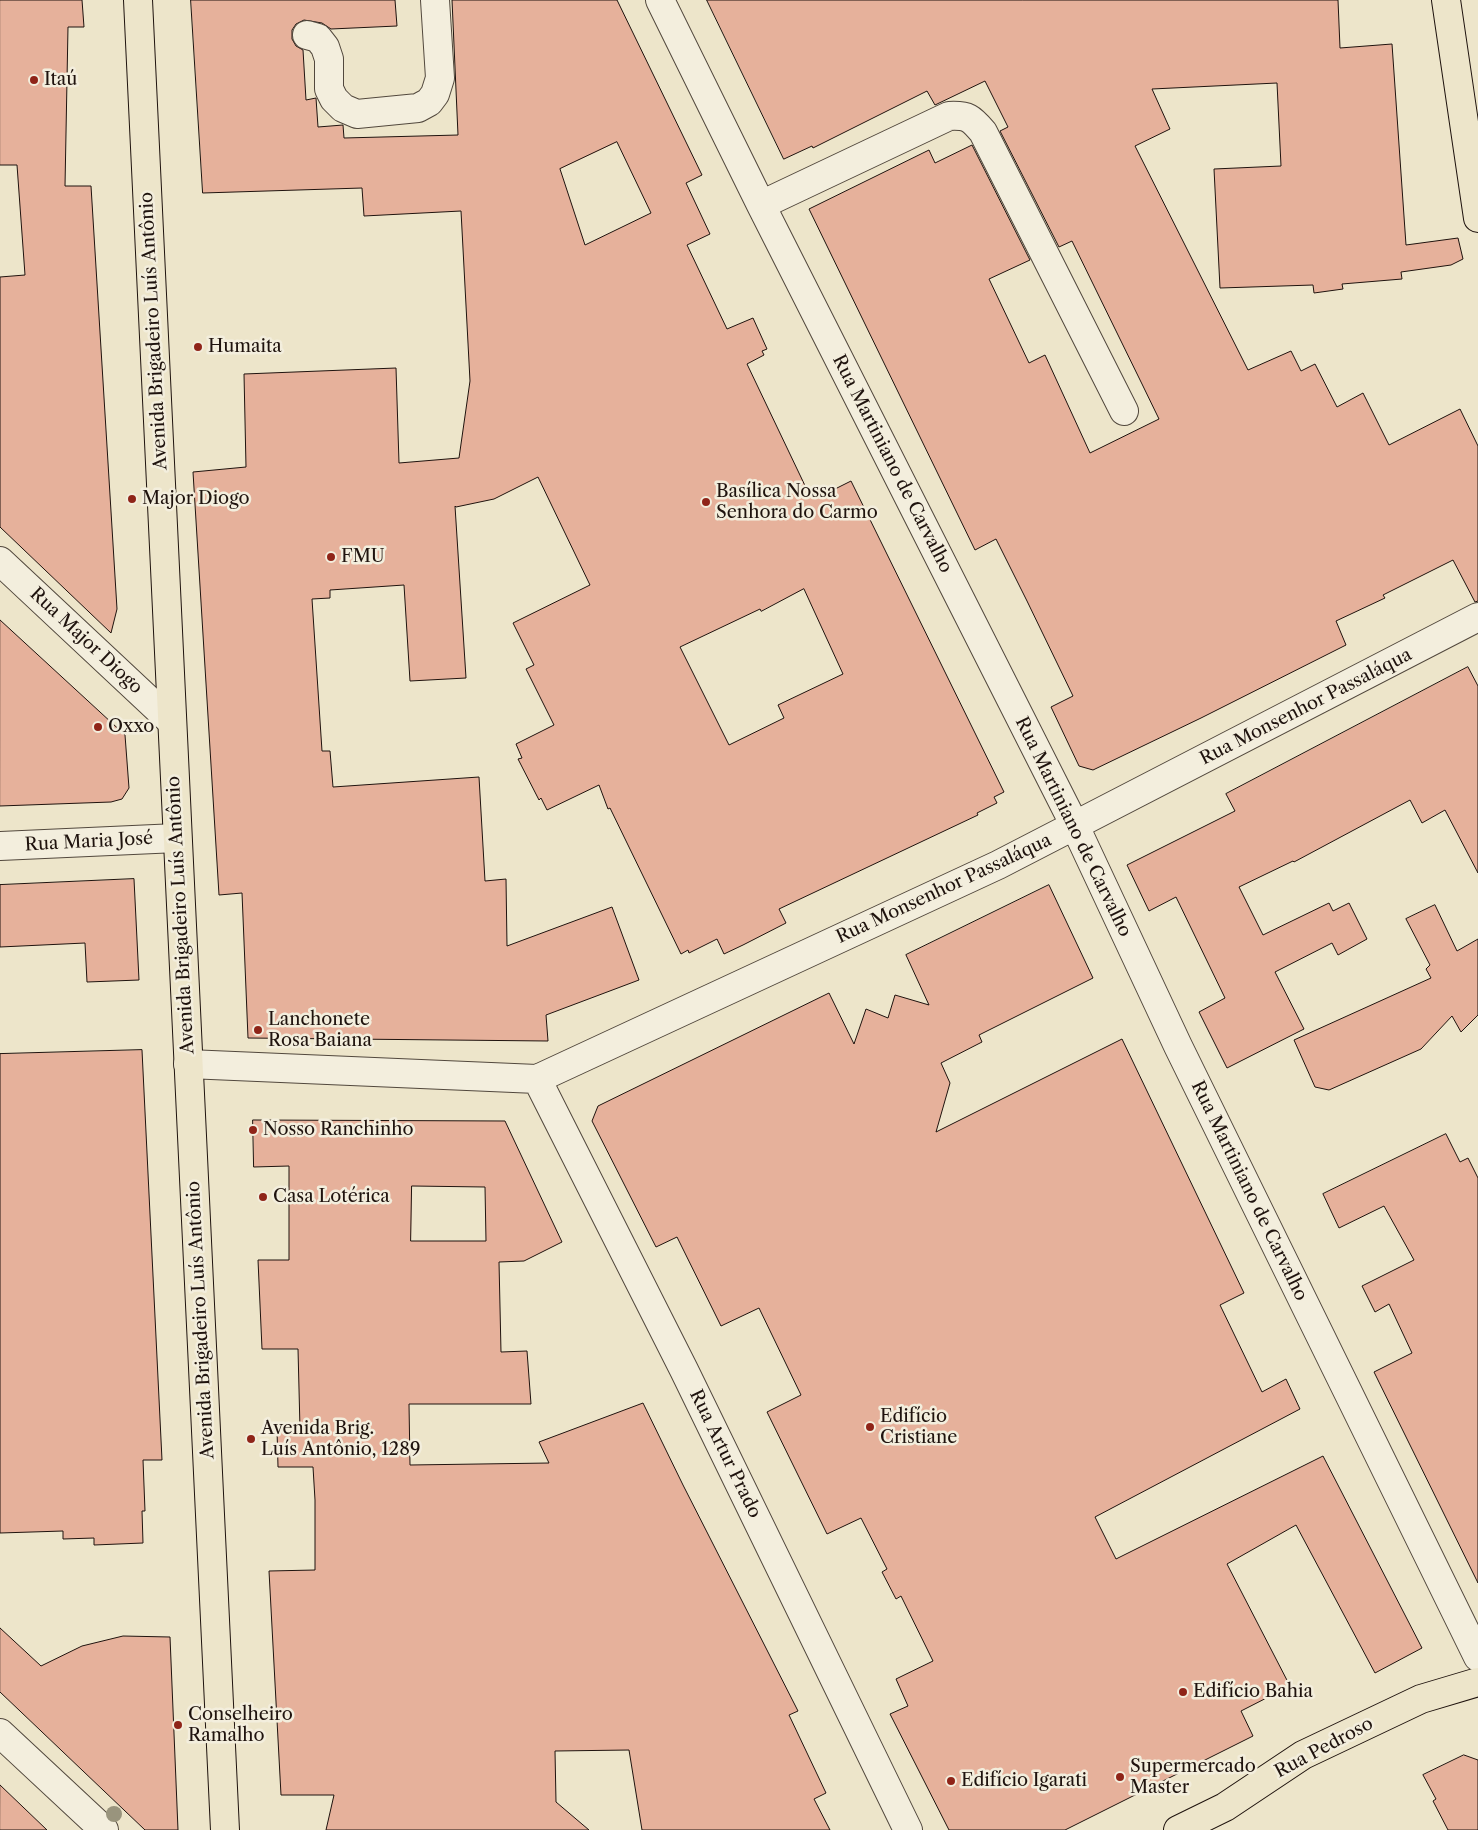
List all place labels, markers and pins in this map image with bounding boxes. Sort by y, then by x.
place label: Itaú [44,69,77,91]
marker: Itaú [28,74,40,86]
place label: Humaita [208,336,282,358]
marker: Humaita [192,341,204,353]
place label: Basílica Nossa Senhora do Carmo [716,481,878,524]
place label: Major Diogo [142,488,250,510]
marker: Major Diogo [126,493,138,505]
marker: Basílica Nossa Senhora do Carmo [700,496,712,508]
place label: FMU [341,546,385,568]
marker: FMU [325,551,337,563]
place label: Oxxo [108,716,154,738]
marker: Oxxo [92,721,104,733]
place label: Lanchonete Rosa Baiana [268,1009,372,1052]
marker: Lanchonete Rosa Baiana [252,1024,264,1036]
place label: Nosso Ranchinho [263,1119,414,1141]
marker: Nosso Ranchinho [247,1124,259,1136]
place label: Casa Lotérica [273,1186,390,1208]
marker: Casa Lotérica [257,1191,269,1203]
place label: Edifício Cristiane [880,1406,957,1448]
place label: Avenida Brig. Luís Antônio, 1289 [261,1418,420,1460]
marker: Edifício Cristiane [864,1421,876,1433]
marker: Avenida Brig. Luís Antônio, 1289 [245,1433,257,1445]
place label: Edifício Bahia [1193,1681,1313,1703]
marker: Edifício Bahia [1177,1686,1189,1698]
place label: Conselheiro Ramalho [188,1704,293,1746]
marker: Conselheiro Ramalho [172,1719,184,1731]
place label: Supermercado Master [1130,1756,1256,1798]
place label: Edifício Igarati [961,1770,1087,1792]
marker: Supermercado Master [1114,1771,1126,1783]
marker: Edifício Igarati [945,1775,957,1787]

